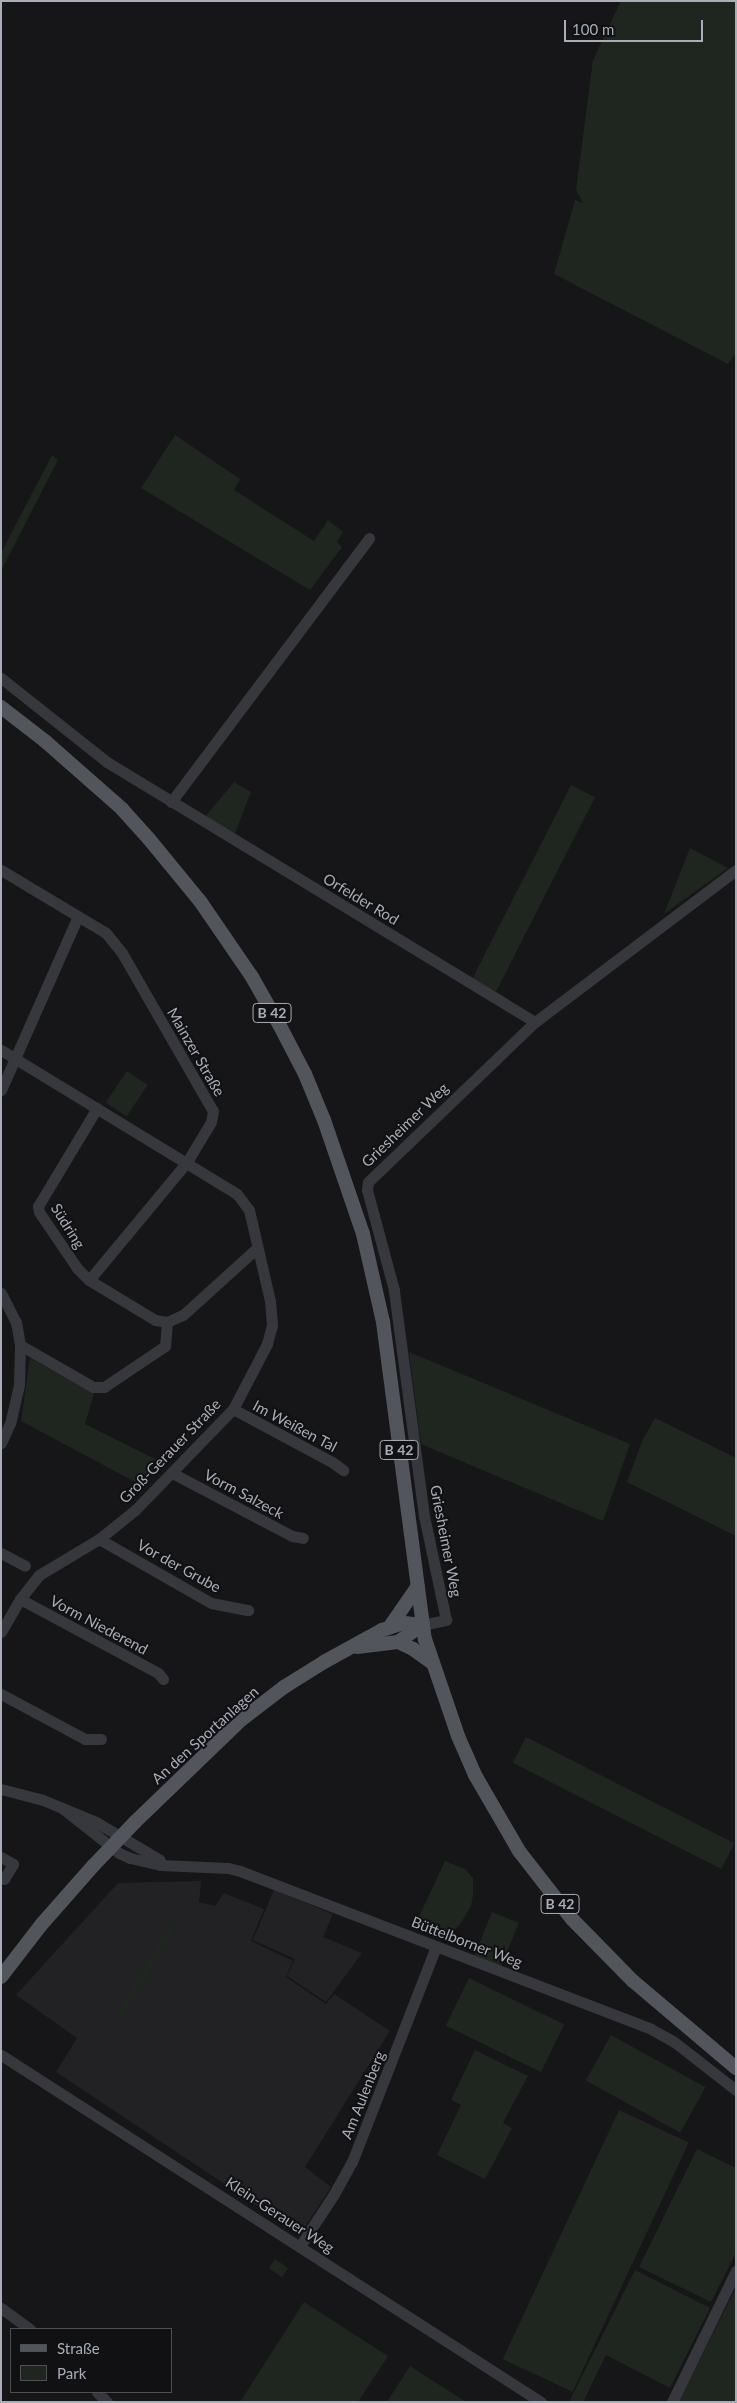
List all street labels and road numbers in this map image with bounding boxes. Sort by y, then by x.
street label: Orfelder Rod [320,869,402,929]
road number: B 42 [252,1001,292,1024]
street label: Mainzer Straße [163,1004,229,1100]
street label: Griesheimer Weg [358,1079,452,1171]
street label: Südring [47,1200,89,1252]
street label: Groß-Gerauer Straße [115,1395,225,1507]
street label: Im Weißen Tal [250,1396,340,1456]
road number: B 42 [379,1438,419,1462]
street label: Vorm Salzeck [201,1466,287,1522]
street label: Griesheimer Weg [426,1483,466,1599]
street label: Vor der Grube [134,1535,224,1597]
street label: Vorm Niederend [47,1592,151,1658]
street label: An den Sportanlagen [148,1682,262,1788]
road number: B 42 [540,1892,580,1916]
street label: Büttelborner Weg [409,1912,525,1972]
street label: Am Aulenberg [337,2048,389,2142]
street label: Klein-Gerauer Weg [222,2173,338,2257]

